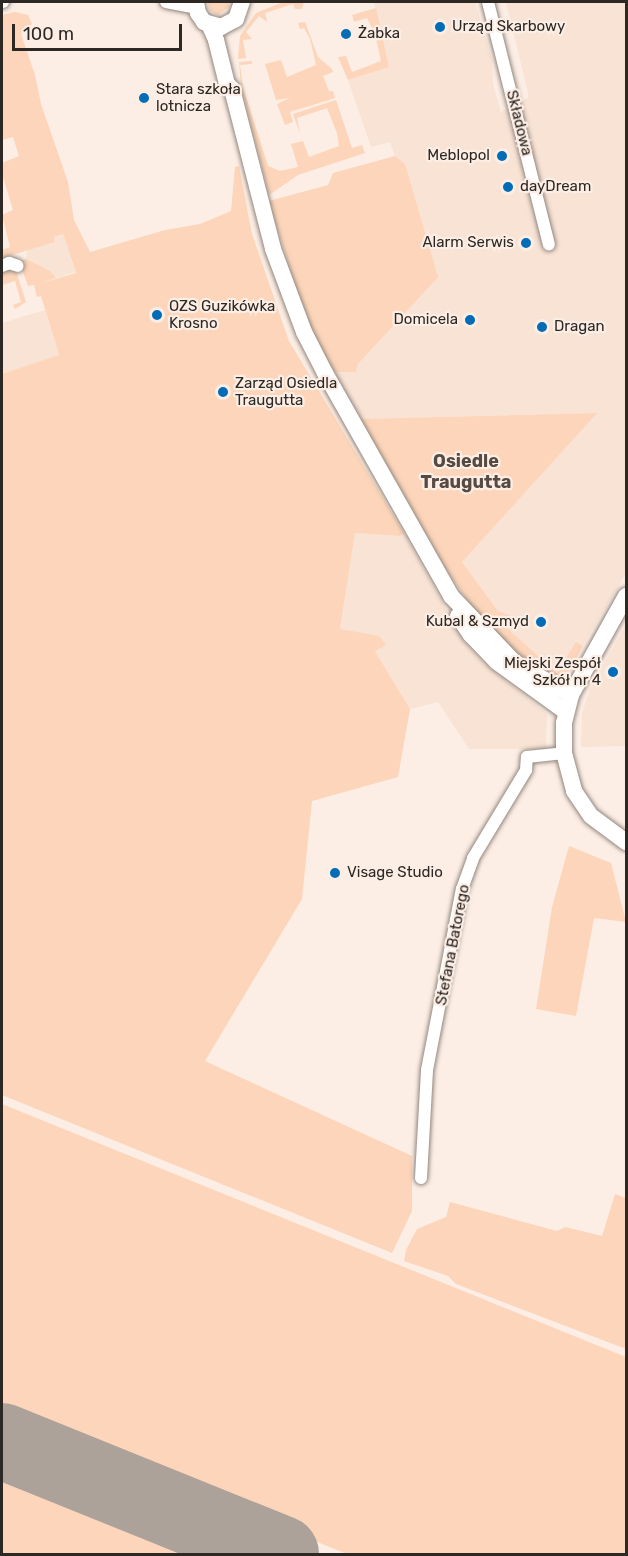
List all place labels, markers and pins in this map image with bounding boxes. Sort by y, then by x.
place label: Urząd Skarbowy [452,18,565,36]
marker: Urząd Skarbowy [433,20,447,34]
place label: Żabka [358,25,400,43]
marker: Żabka [339,27,353,41]
place label: Stara szkoła lotnicza [156,80,241,115]
marker: Stara szkoła lotnicza [137,91,151,105]
place label: Meblopol [427,147,490,165]
marker: Meblopol [495,149,509,163]
place label: dayDream [520,178,591,196]
marker: dayDream [501,180,515,194]
place label: Alarm Serwis [423,234,514,252]
marker: Alarm Serwis [519,236,533,250]
place label: OZS Guzikówka Krosno [169,297,275,332]
marker: OZS Guzikówka Krosno [150,308,164,322]
place label: Domicela [393,311,458,329]
marker: Domicela [463,313,477,327]
place label: Dragan [554,318,605,336]
marker: Dragan [535,320,549,334]
place label: Zarząd Osiedla Traugutta [235,374,337,409]
marker: Zarząd Osiedla Traugutta [216,385,230,399]
place label: Kubal & Szmyd [426,613,529,631]
marker: Kubal & Szmyd [534,615,548,629]
place label: Miejski Zespół Szkół nr 4 [504,654,601,689]
marker: Miejski Zespół Szkół nr 4 [606,665,620,679]
place label: Visage Studio [347,864,443,882]
marker: Visage Studio [328,866,342,880]

